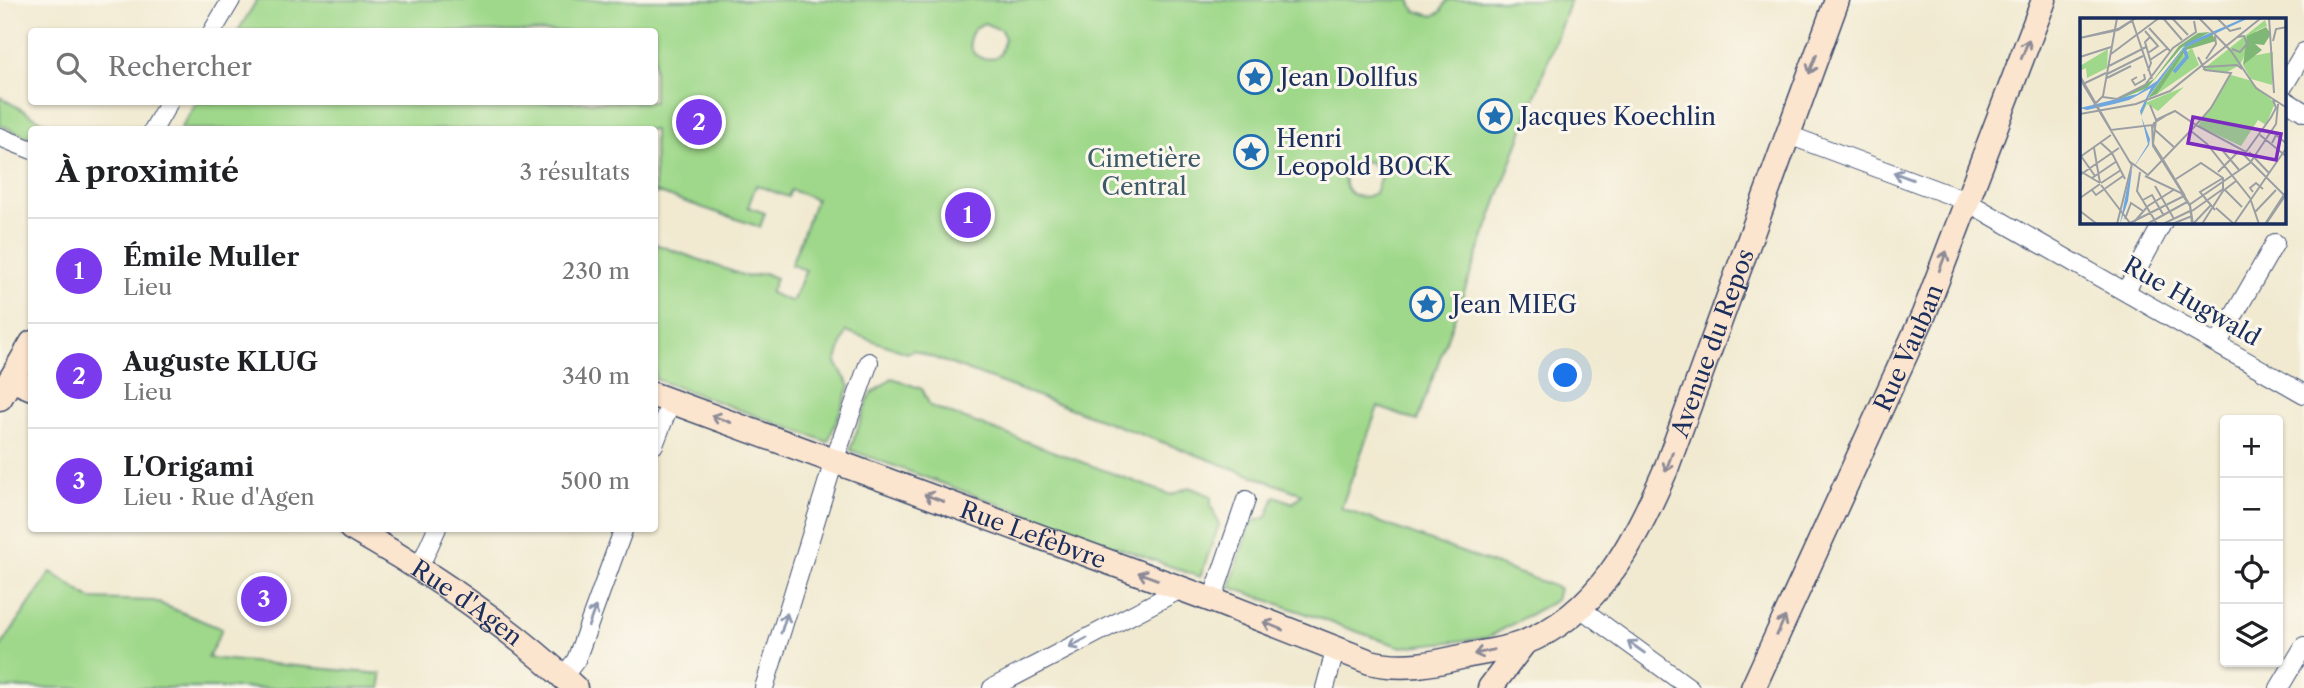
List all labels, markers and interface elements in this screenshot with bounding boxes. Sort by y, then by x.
inset map [2080,18,2286,224]
search box [28,28,658,105]
one-way arrow [2020,39,2032,60]
icon: search [52,48,90,86]
text: Rechercher [108,51,252,83]
one-way arrow [1806,52,1818,74]
place icon: Jean Dollfus [1236,58,1274,96]
place label: Jean Dollfus [1276,63,1418,92]
pin: 2 [676,96,722,148]
place icon: Jacques Koechlin [1476,97,1514,135]
place label: Jacques Koechlin [1516,102,1716,131]
place label: Henri Leopold BOCK [1276,124,1453,181]
place icon: Henri Leopold BOCK [1232,133,1270,171]
park label: Cimetière Central [1087,144,1201,201]
text: À proximité [56,153,239,190]
text: 3 résultats [520,158,630,186]
one-way arrow [1892,169,1914,182]
pin: 1 [945,189,991,241]
text: Émile Muller [123,241,299,273]
street label: Avenue du Repos [1664,245,1760,442]
street label: Rue Hugwald [2118,250,2266,352]
one-way arrow [1938,251,1951,273]
text: 1 [74,257,84,285]
text: 230 m [562,257,630,285]
text: Lieu [123,273,172,301]
street label: Rue Vauban [1867,280,1949,416]
place icon: Jean MIEG [1408,285,1446,323]
place label: Jean MIEG [1448,290,1577,319]
text: Auguste KLUG [123,346,318,378]
your location [1548,358,1582,392]
text: 2 [72,362,86,390]
text: 340 m [562,362,630,390]
text: Lieu [123,378,172,406]
one-way arrow [710,412,732,425]
map controls [2220,415,2283,667]
button: + [2220,415,2283,478]
one-way arrow [1662,450,1674,472]
text: L'Origami [123,451,254,483]
text: 3 [73,467,86,495]
text: 500 m [561,467,630,495]
button: − [2220,478,2283,541]
text: Lieu · Rue d'Agen [123,483,315,511]
one-way arrow [924,491,946,503]
street label: Rue Lefèbvre [956,494,1110,574]
button: locate [2220,541,2283,604]
street label: Rue d'Agen [406,553,529,651]
one-way arrow [1137,569,1159,582]
pin: 3 [241,573,287,625]
button: layers [2220,604,2283,667]
one-way arrow [587,605,599,627]
one-way arrow [778,612,791,634]
one-way arrow [1775,616,1788,637]
one-way arrow [1263,618,1285,631]
one-way arrow [1068,637,1088,651]
one-way arrow [1627,640,1646,654]
one-way arrow [1473,646,1496,659]

